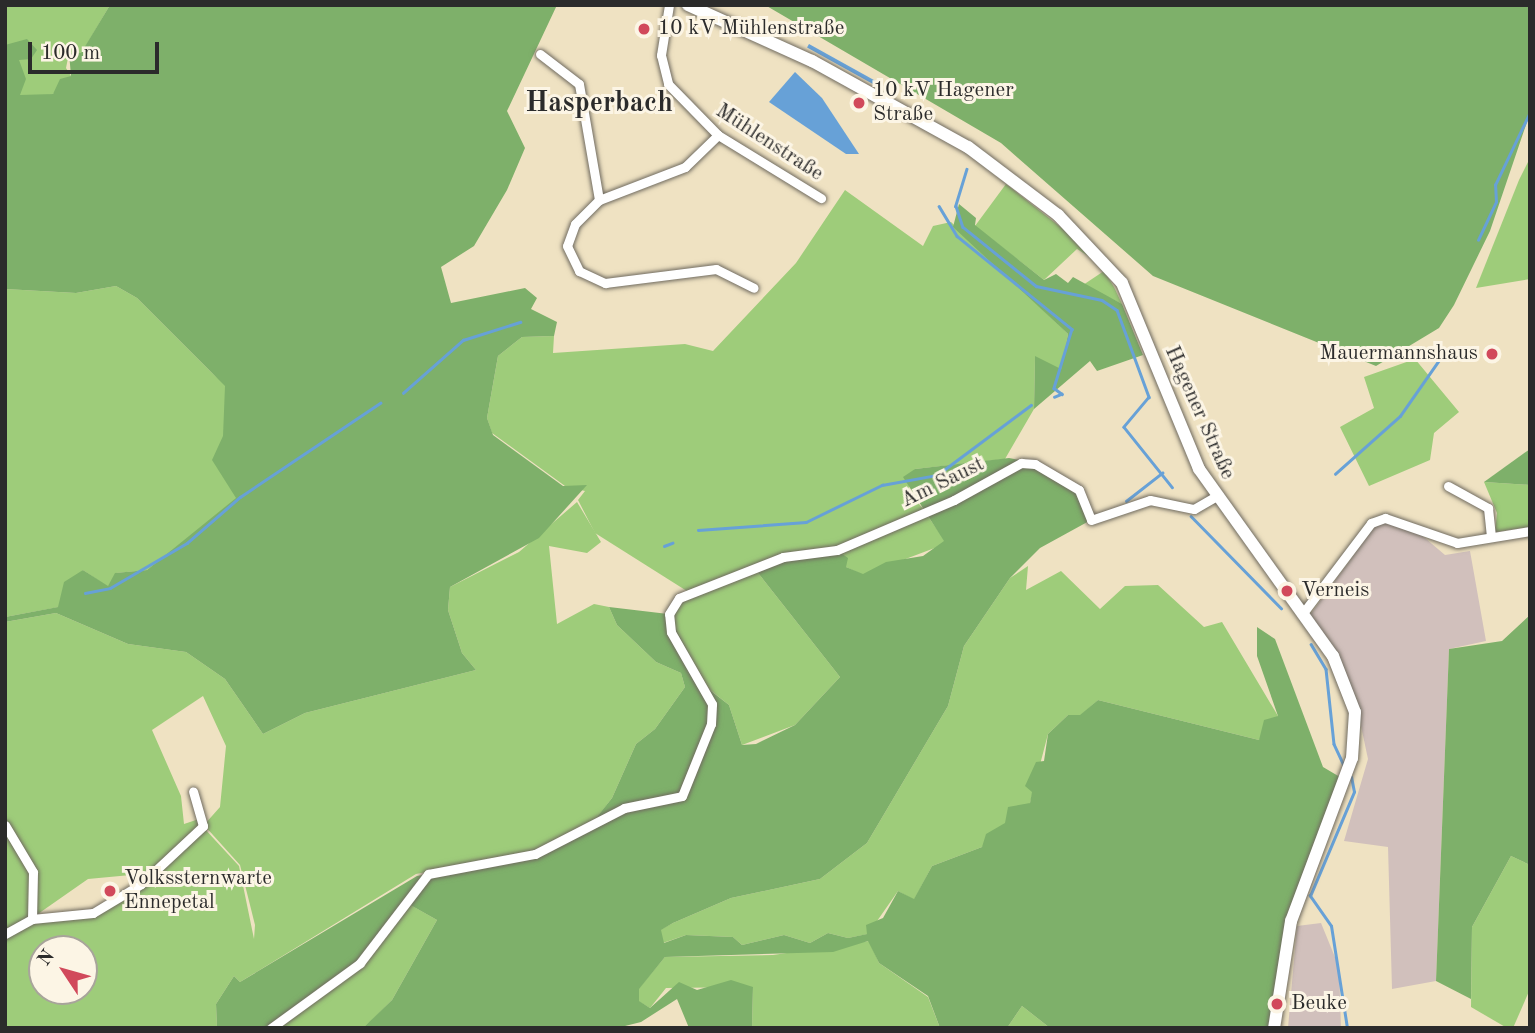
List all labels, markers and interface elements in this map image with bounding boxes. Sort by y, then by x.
place label: 10 kV Mühlenstraße [658,16,844,42]
marker: 10 kV Mühlenstraße [636,21,652,37]
scale bar [32,28,163,72]
text: 100 m [41,43,100,64]
place label: 10 kV Hagener Straße [873,78,1014,128]
district label: Hasperbach [525,87,673,121]
marker: 10 kV Hagener Straße [851,95,867,111]
street label: Mühlenstraße [711,99,827,187]
place label: Mauermannshaus [1320,341,1478,367]
street label: Hagener Straße [1158,342,1240,484]
marker: Mauermannshaus [1484,346,1500,362]
street label: Am Saust [897,452,989,514]
place label: Verneis [1301,578,1369,604]
marker: Verneis [1279,583,1295,599]
place label: Volkssternwarte Ennepetal [124,866,272,916]
marker: Volkssternwarte Ennepetal [102,883,118,899]
north arrow [28,935,98,1005]
text: N [35,947,59,970]
place label: Beuke [1291,991,1347,1017]
marker: Beuke [1269,996,1285,1012]

